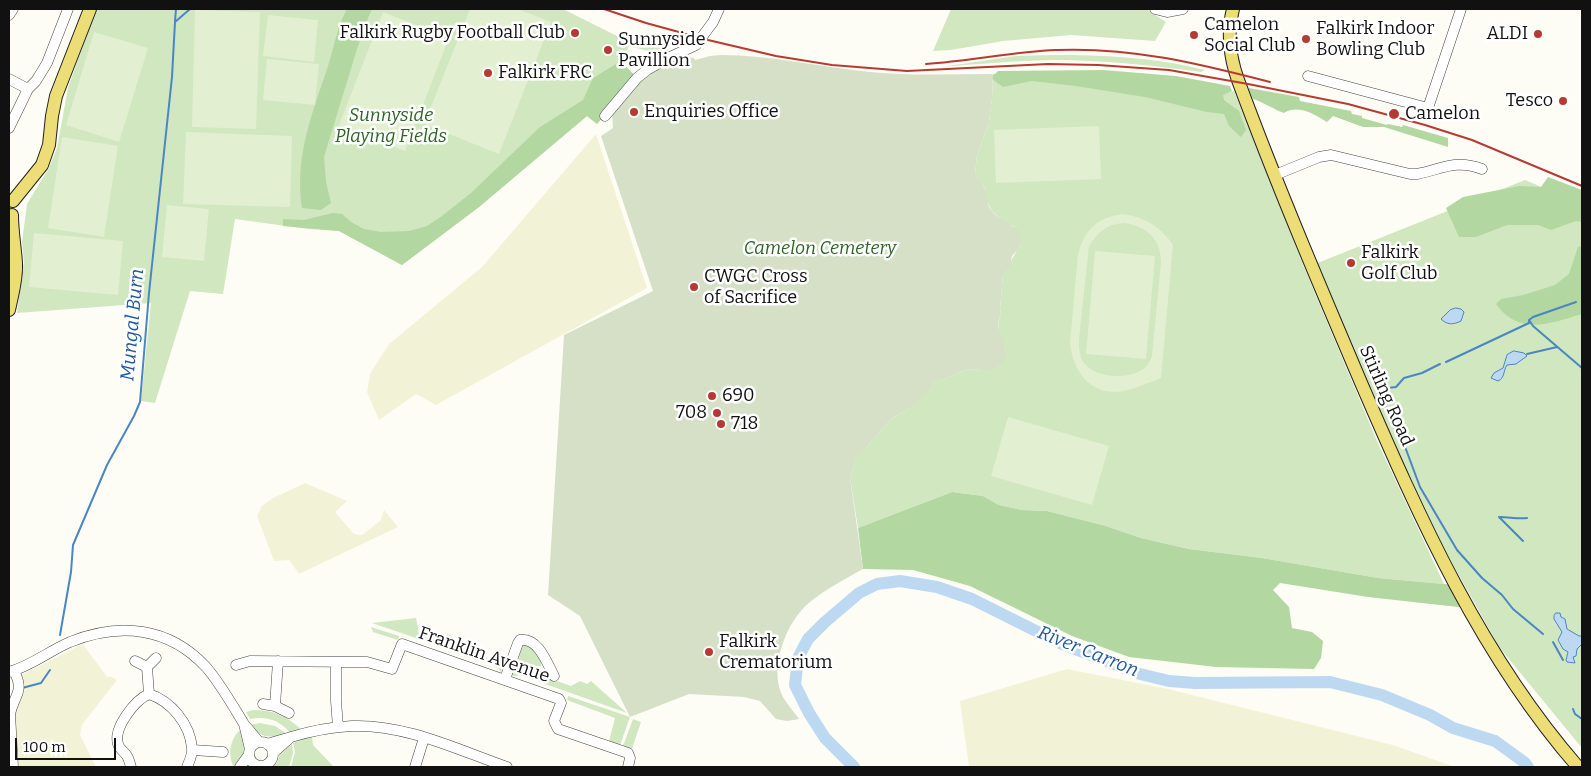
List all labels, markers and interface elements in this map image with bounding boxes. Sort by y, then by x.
place label: Camelon Social Club [1204,14,1296,56]
place label: Falkirk Indoor Bowling Club [1316,18,1434,60]
place label: Falkirk Rugby Football Club [340,22,565,44]
place label: ALDI [1487,23,1528,45]
marker: Falkirk Rugby Football Club [569,27,581,39]
marker: ALDI [1532,28,1544,40]
place label: Sunnyside Pavillion [618,29,705,72]
marker: Camelon Social Club [1188,29,1200,41]
marker: Falkirk Indoor Bowling Club [1300,33,1312,45]
marker: Sunnyside Pavillion [602,44,614,56]
place label: Falkirk FRC [498,62,592,84]
marker: Falkirk FRC [482,67,494,79]
place label: Tesco [1506,90,1553,112]
marker: Tesco [1557,95,1569,107]
place label: Enquiries Office [644,101,779,123]
place label: Camelon [1405,103,1480,125]
park label: Sunnyside Playing Fields [335,105,447,148]
marker: Enquiries Office [628,106,640,118]
marker: Camelon [1387,107,1401,121]
park label: Camelon Cemetery [744,238,896,260]
place label: Falkirk Golf Club [1361,242,1437,284]
marker: Falkirk Golf Club [1345,257,1357,269]
place label: CWGC Cross of Sacrifice [704,266,808,308]
water label: Mungal Burn [117,268,149,382]
marker: CWGC Cross of Sacrifice [688,281,700,293]
street label: Stirling Road [1354,342,1418,450]
place label: 690 [722,385,755,407]
marker: 690 [706,390,718,402]
place label: 708 [676,402,707,424]
marker: 708 [711,407,723,419]
place label: 718 [731,413,758,435]
marker: 718 [715,418,727,430]
water label: River Carron [1034,621,1142,683]
street label: Franklin Avenue [416,622,552,688]
place label: Falkirk Crematorium [719,631,833,674]
marker: Falkirk Crematorium [703,646,715,658]
scale bar [18,728,119,760]
text: 100 m [23,738,66,756]

